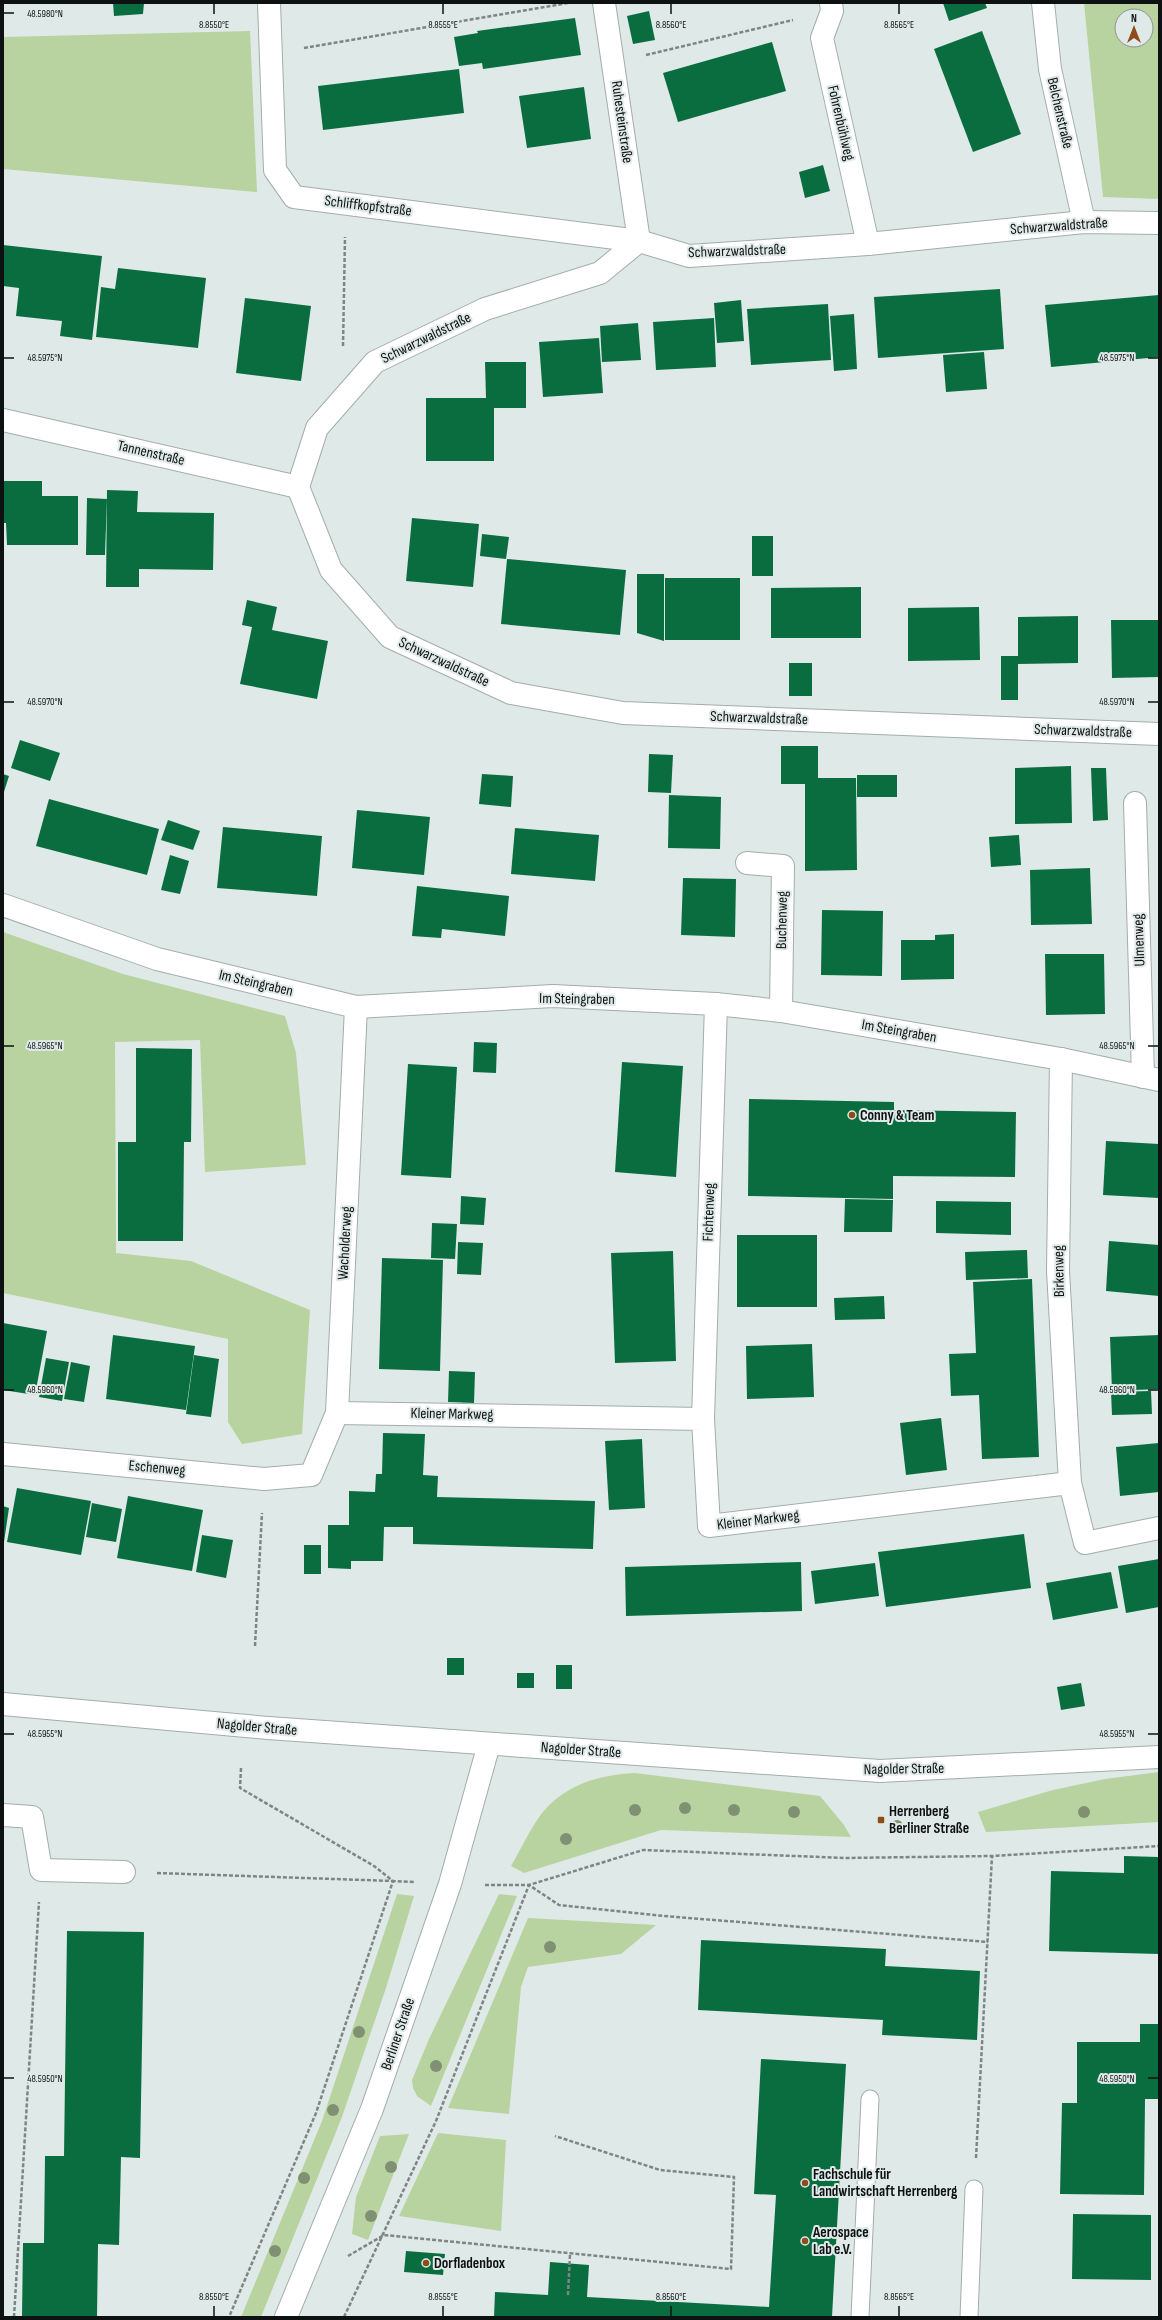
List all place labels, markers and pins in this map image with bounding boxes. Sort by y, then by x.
place label: Conny & Team [860,1106,934,1125]
marker: Conny & Team [847,1110,857,1120]
place label: Herrenberg Berliner Straße [889,1802,969,1838]
marker: Herrenberg Berliner Straße [876,1815,886,1825]
place label: Fachschule für Landwirtschaft Herrenberg [813,2165,958,2201]
marker: Fachschule für Landwirtschaft Herrenberg [800,2178,810,2188]
place label: Aerospace Lab e.V. [812,2223,869,2259]
marker: Aerospace Lab e.V. [800,2236,810,2246]
place label: Dorfladenbox [434,2254,506,2273]
marker: Dorfladenbox [421,2258,431,2268]

